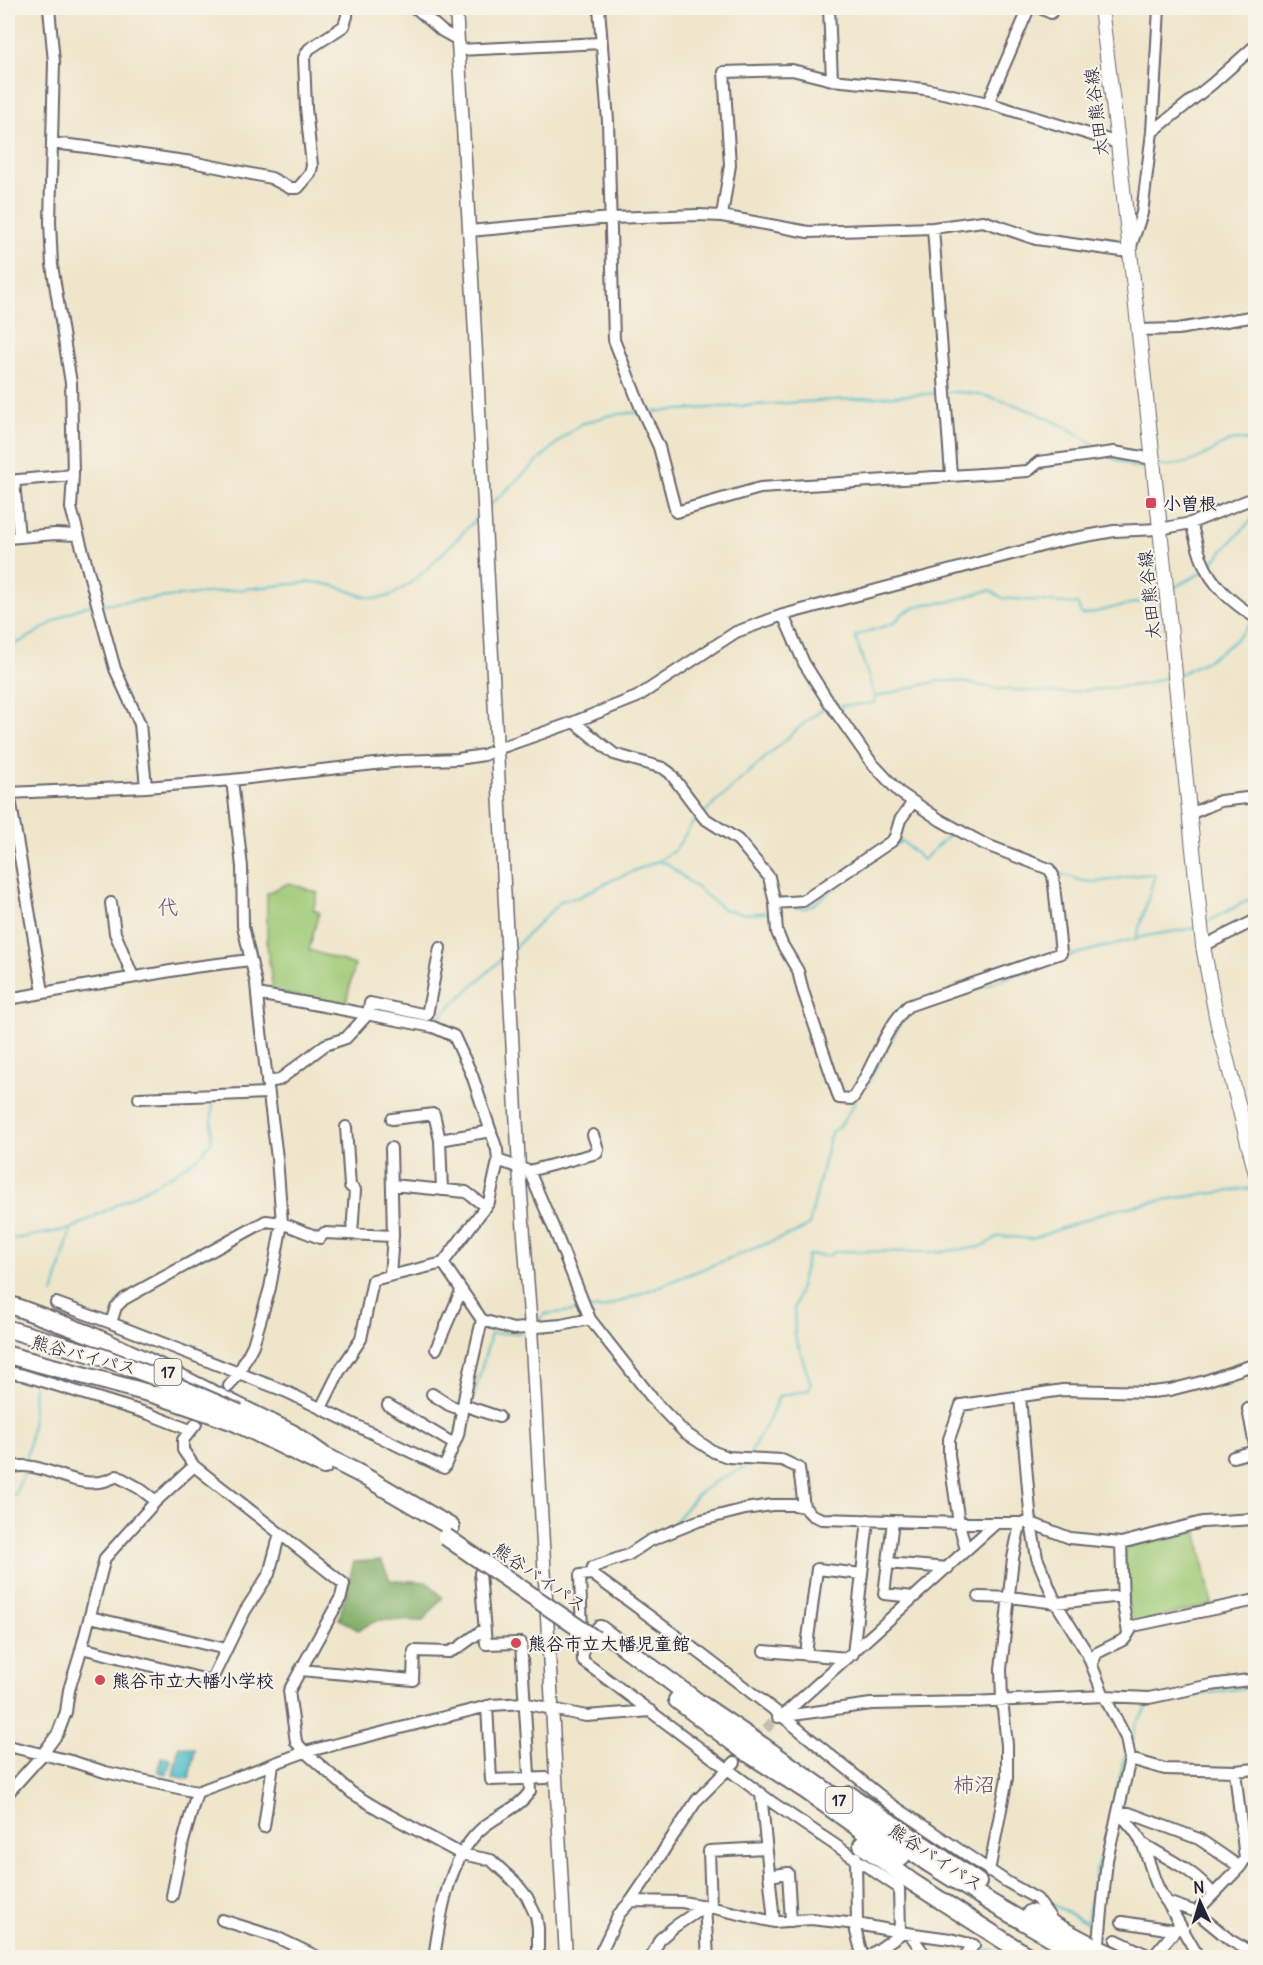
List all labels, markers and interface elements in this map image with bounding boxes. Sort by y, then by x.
street label: 太田熊谷線 [1079,66,1113,158]
place label: 小曽根 [1163,492,1217,515]
marker: 小曽根 [1144,496,1158,510]
street label: 太田熊谷線 [1133,549,1165,641]
district label: 代 [158,894,179,921]
street label: 熊谷バイパス [29,1330,139,1380]
road number: 17 [154,1359,182,1385]
street label: 熊谷バイパス [489,1537,591,1617]
place label: 熊谷市立大幡児童館 [528,1632,690,1655]
marker: 熊谷市立大幡児童館 [509,1636,523,1650]
place label: 熊谷市立大幡小学校 [112,1669,274,1692]
marker: 熊谷市立大幡小学校 [93,1673,107,1687]
district label: 柿沼 [953,1771,995,1798]
road number: 17 [826,1787,852,1813]
street label: 熊谷バイパス [885,1818,987,1896]
north arrow [1170,1872,1230,1932]
text: N [1193,1877,1205,1897]

